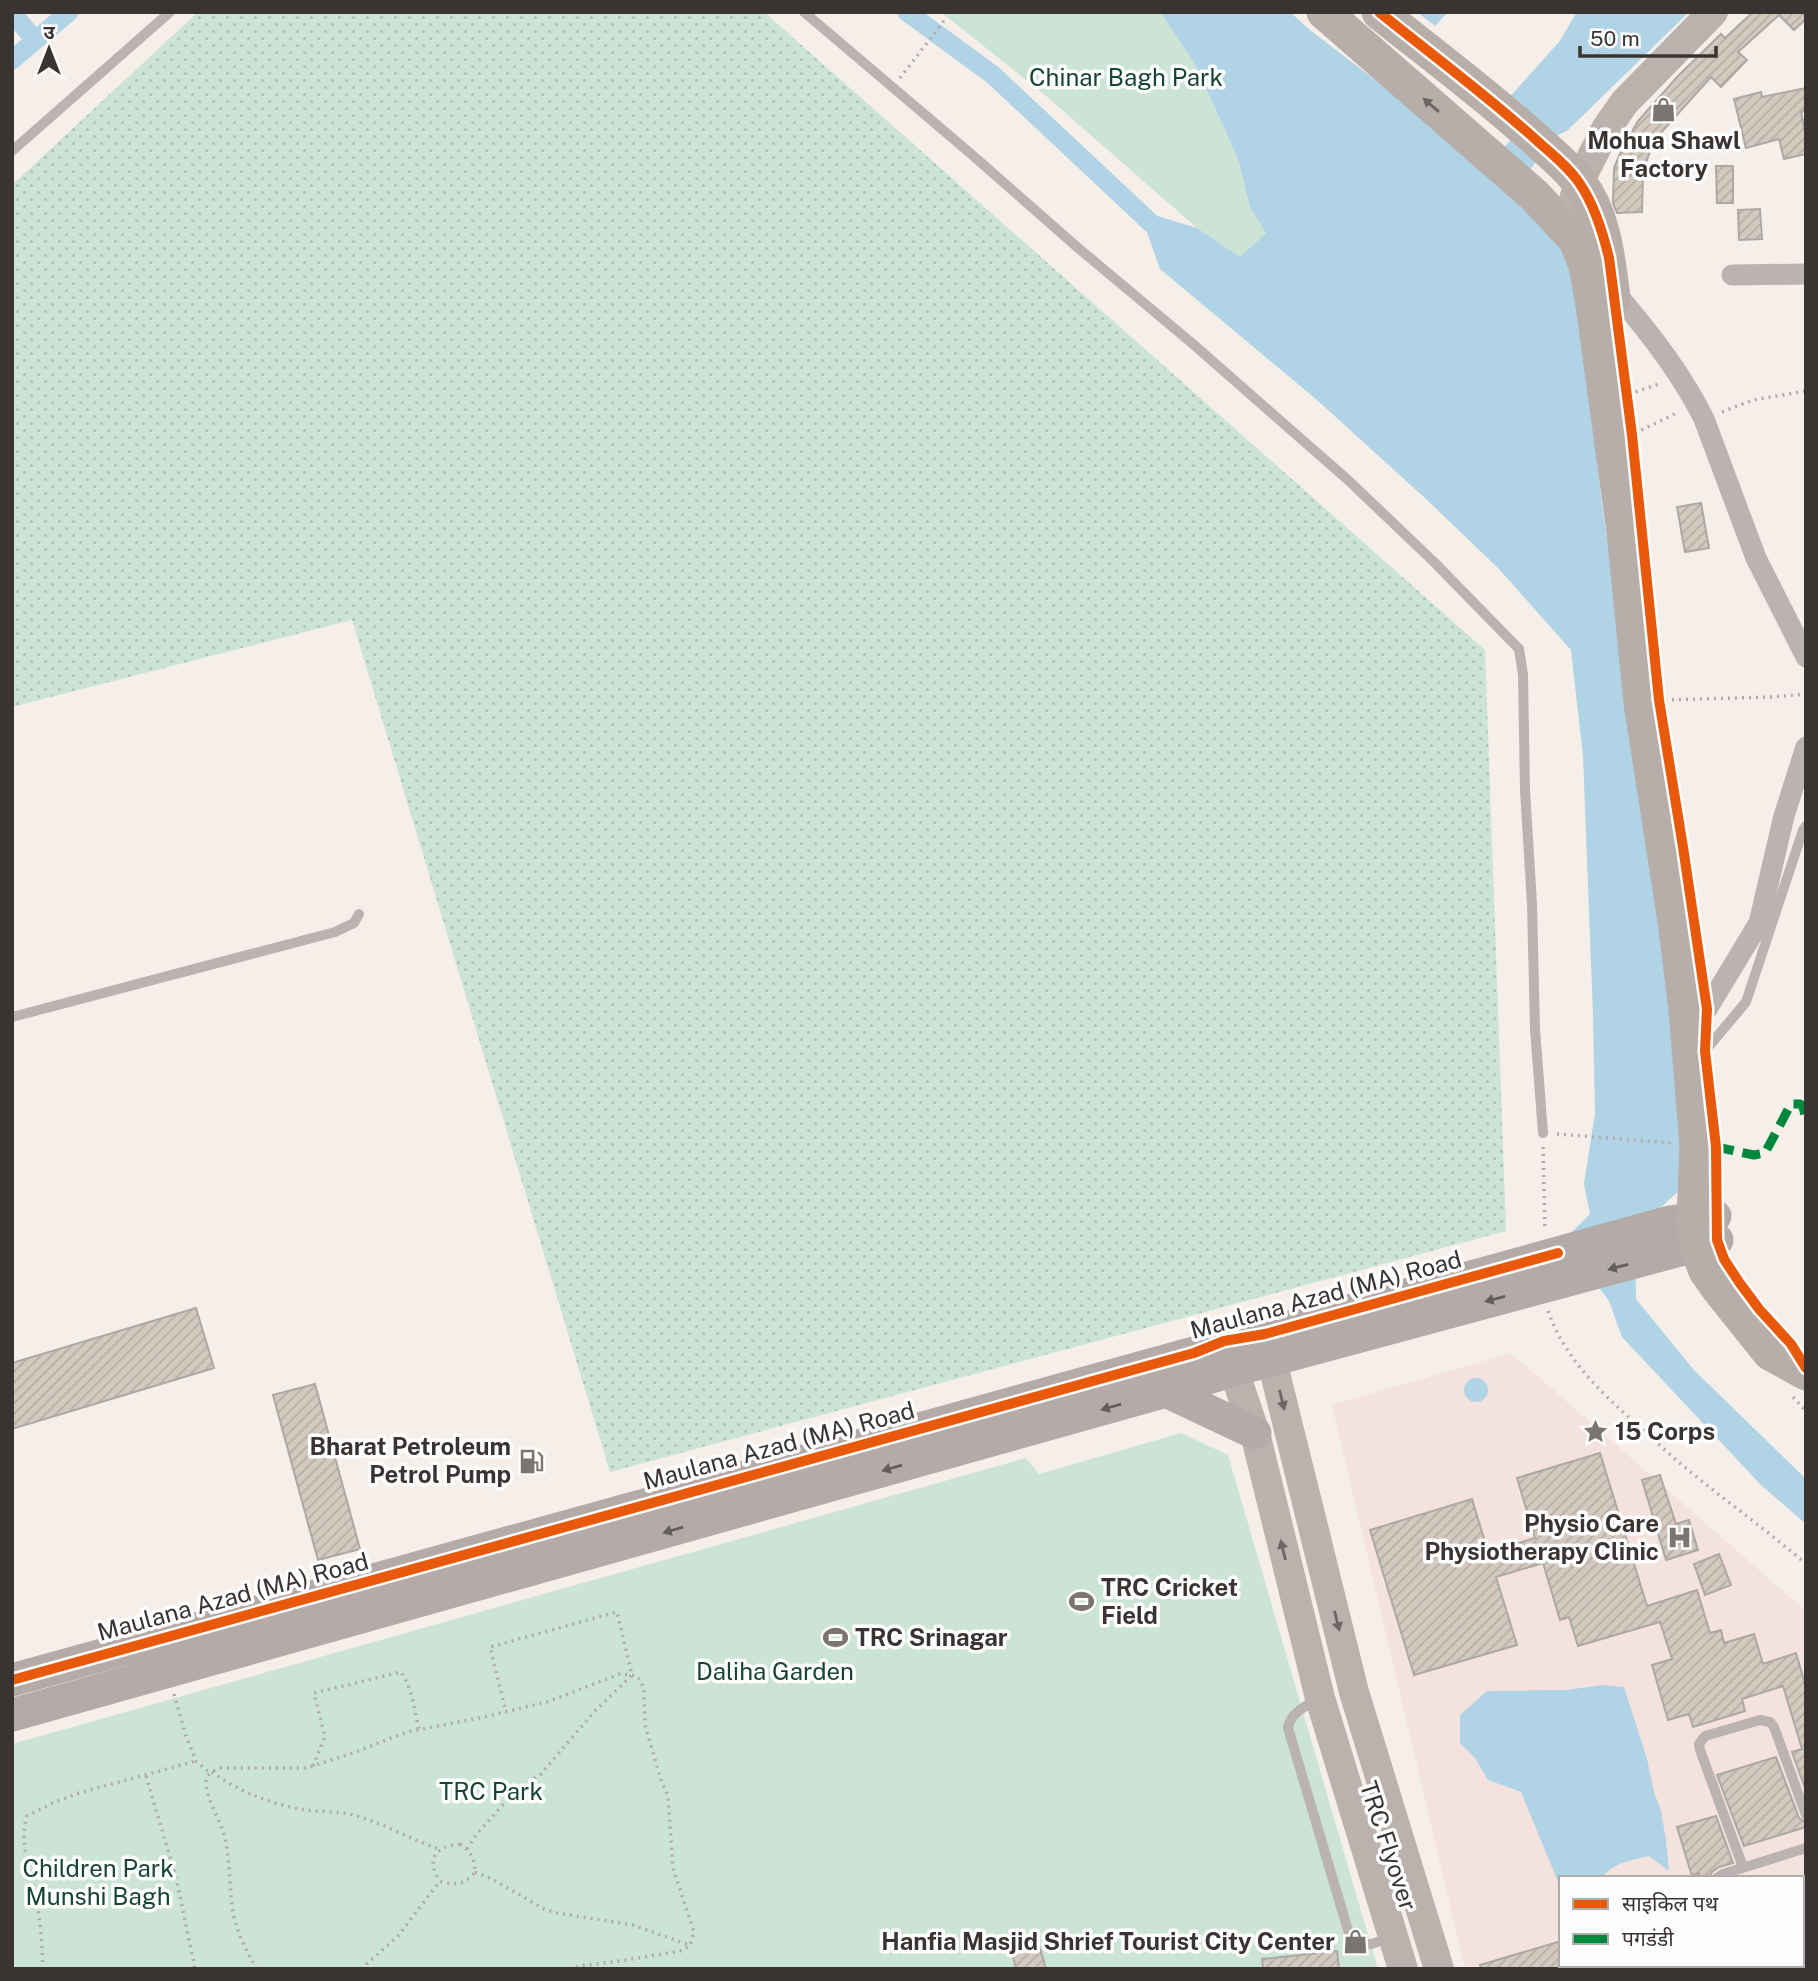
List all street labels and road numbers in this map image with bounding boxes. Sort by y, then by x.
street label: Maulana Azad (MA) Road [1187,1244,1464,1344]
street label: Maulana Azad (MA) Road [640,1395,917,1495]
street label: Maulana Azad (MA) Road [94,1546,371,1646]
street label: TRC Flyover [1355,1777,1423,1914]

